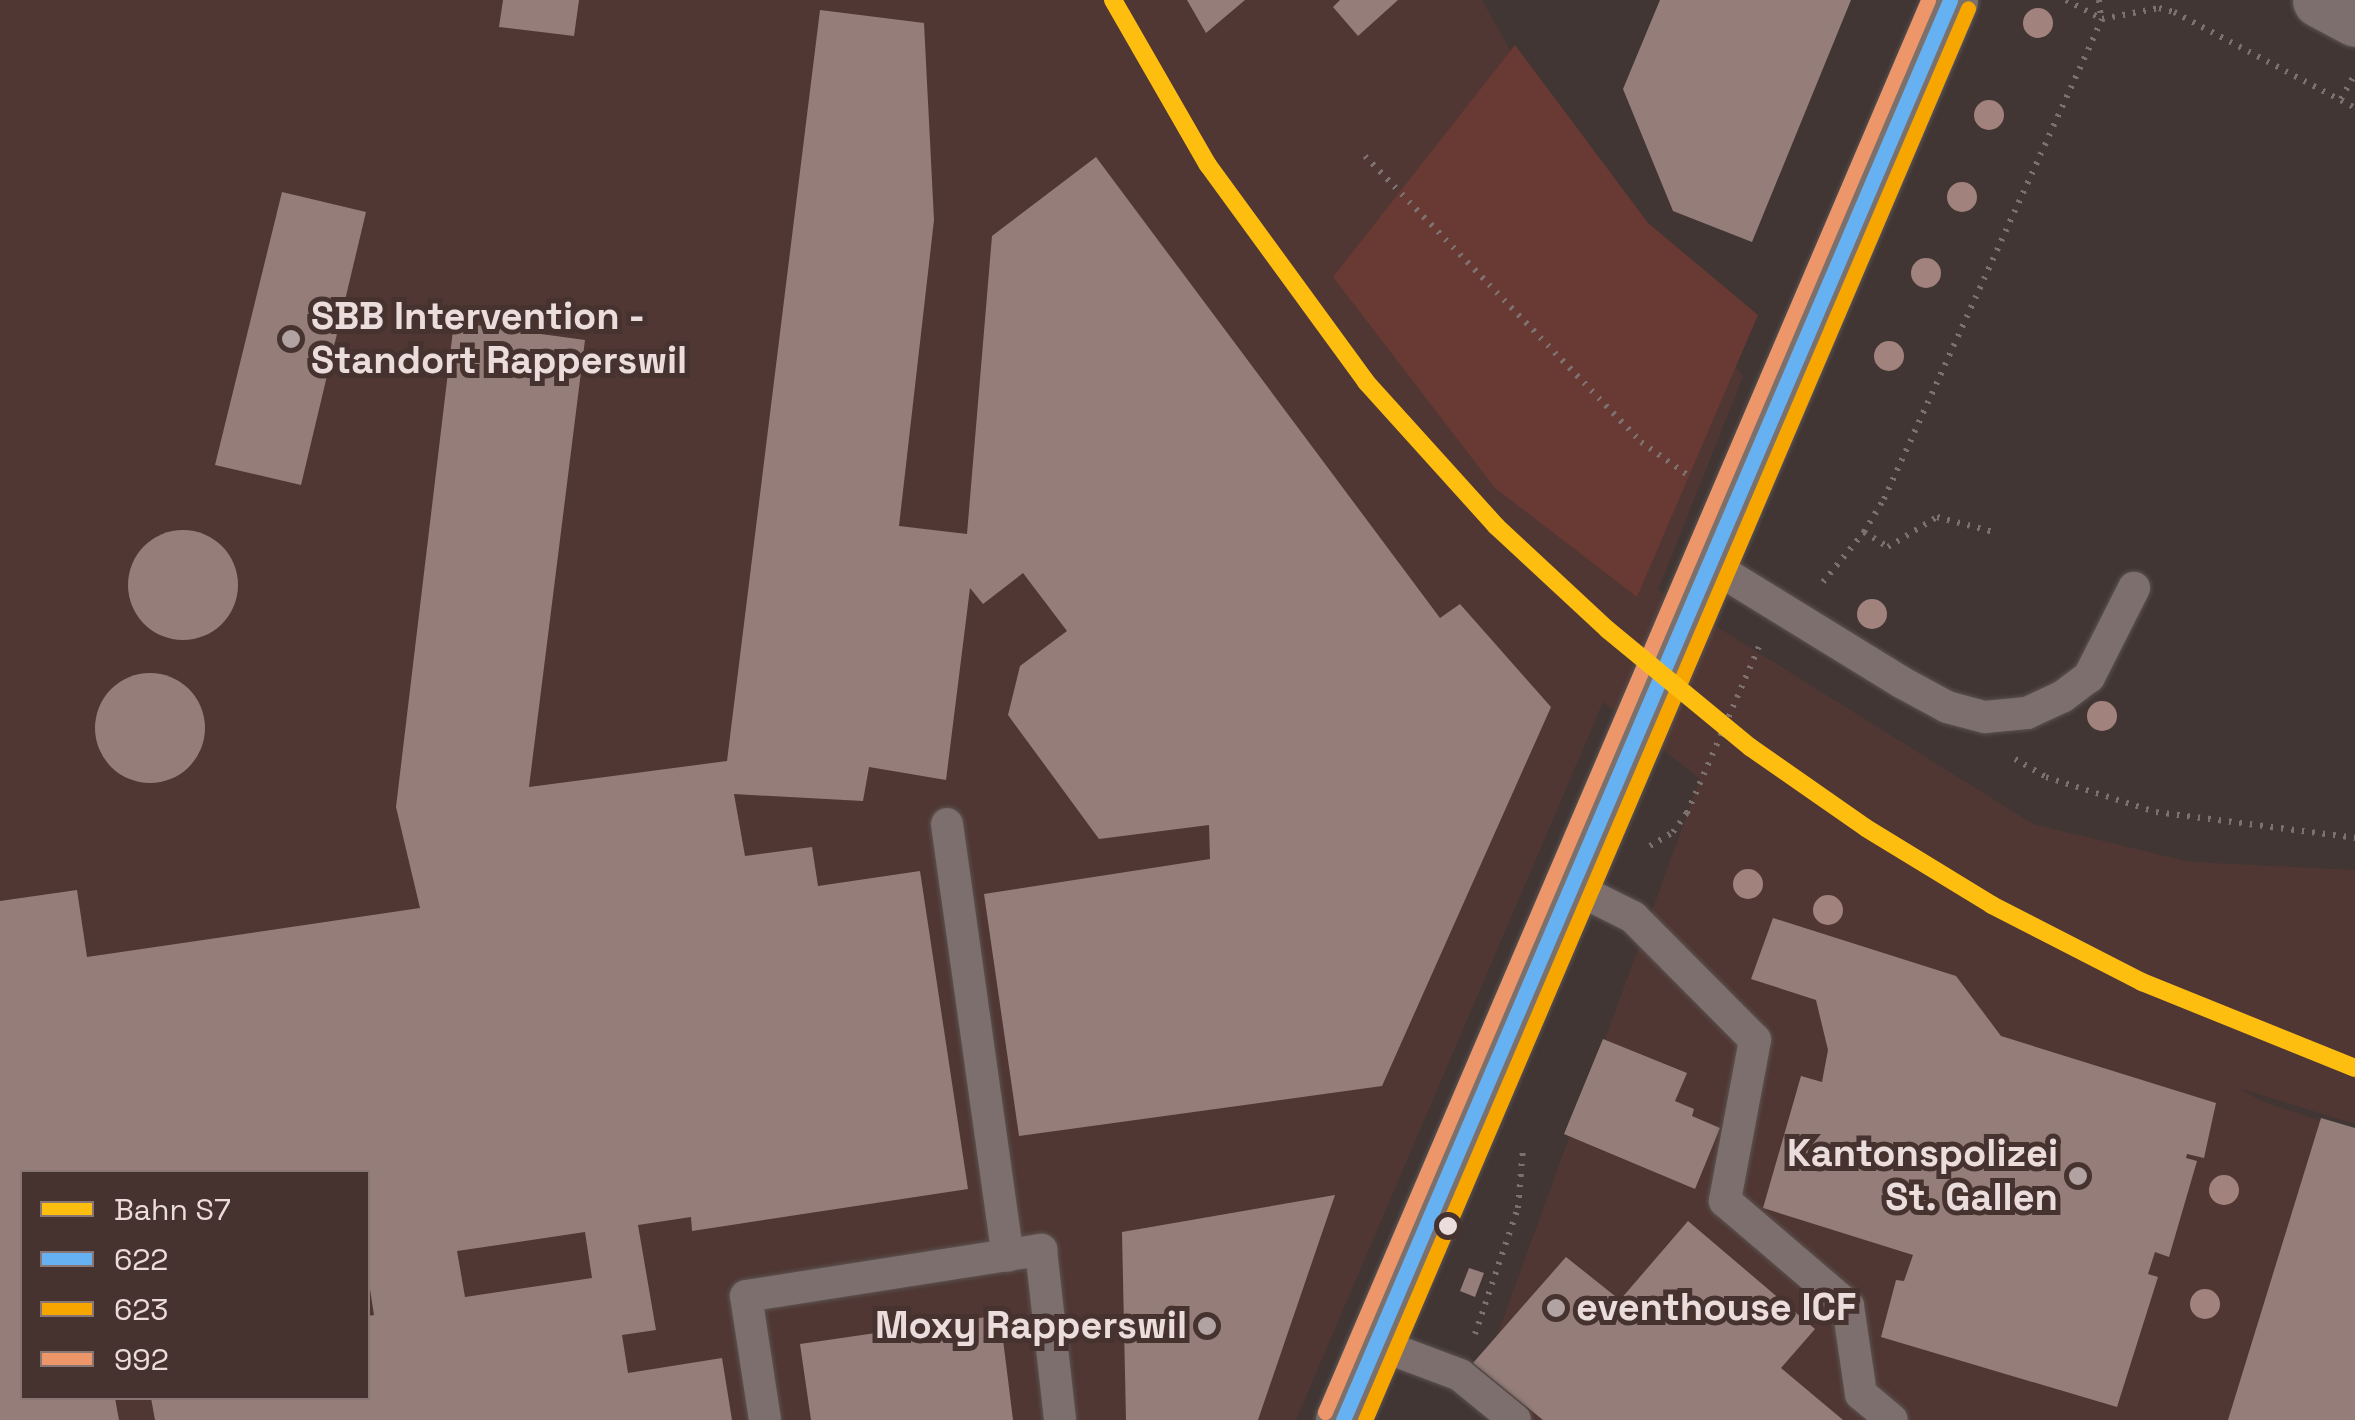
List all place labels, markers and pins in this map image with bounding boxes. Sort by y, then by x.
place label: SBB Intervention - Standort Rapperswil [311,294,687,383]
marker: SBB Intervention - Standort Rapperswil [280,328,302,350]
place label: Kantonspolizei St. Gallen [1787,1131,2058,1220]
marker: Kantonspolizei St. Gallen [2067,1165,2089,1187]
unlabelled marker [1438,1216,1458,1236]
place label: eventhouse ICF [1576,1285,1856,1331]
marker: eventhouse ICF [1545,1297,1567,1319]
place label: Moxy Rapperswil [875,1303,1187,1349]
marker: Moxy Rapperswil [1196,1315,1218,1337]

